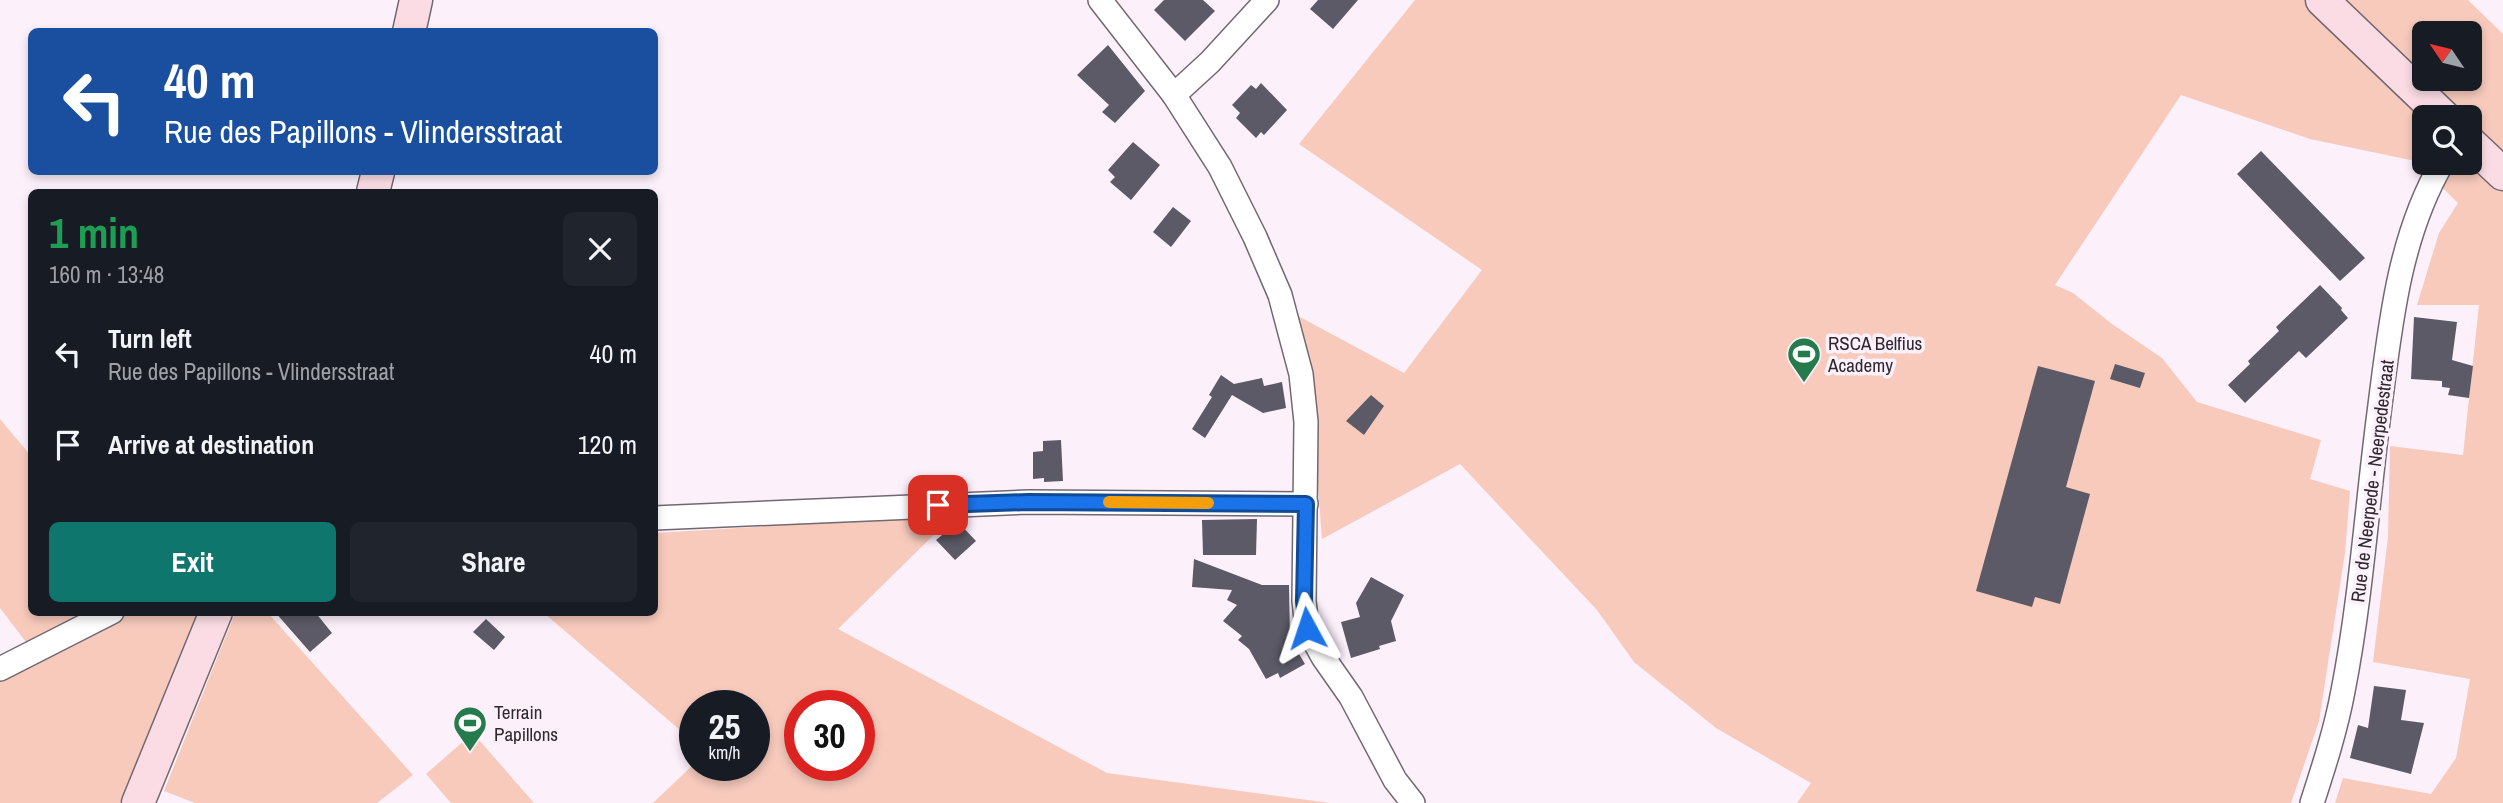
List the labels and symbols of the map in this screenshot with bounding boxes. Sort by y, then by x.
north arrow [2412,21,2482,91]
place label: RSCA Belfius Academy [1827,330,1923,378]
sports icon: RSCA Belfius Academy [1785,335,1823,384]
street label: Rue de Neerpede - Neerpedestraat [2344,358,2400,604]
pin [908,475,968,535]
position arrow [1270,591,1344,665]
speed limit sign: 30 [784,690,875,781]
place label: Terrain Papillons [494,699,558,747]
sports icon: Terrain Papillons [451,704,489,753]

